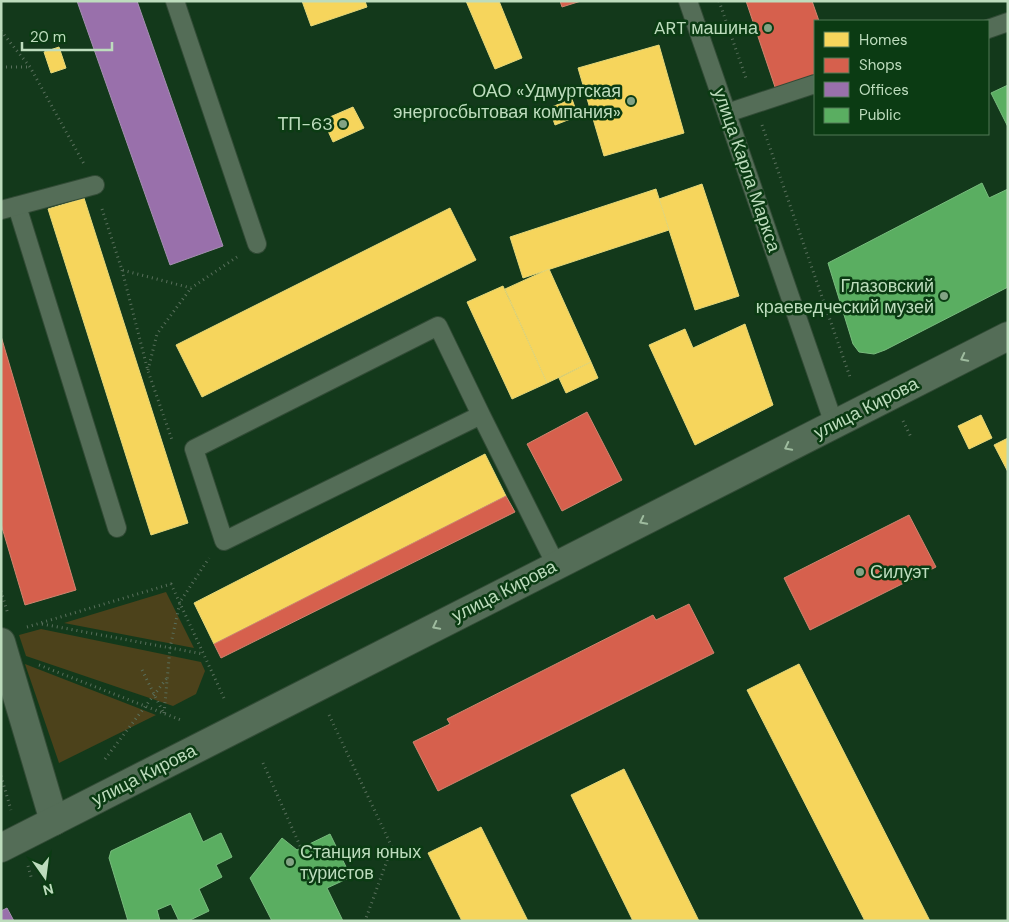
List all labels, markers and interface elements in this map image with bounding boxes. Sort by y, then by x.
place label: ART машина [654,16,759,40]
scale bar [22,20,112,52]
legend [814,20,989,135]
marker: ART машина [762,22,774,34]
text: 20 m [30,27,66,47]
text: Homes [859,30,908,50]
text: Shops [859,55,902,75]
place label: ОАО «Удмуртская энергосбытовая компания» [393,79,621,124]
text: Offices [859,80,909,100]
street label: улица Карла Маркса [708,85,787,256]
marker: ОАО «Удмуртская энергосбытовая компания» [625,95,637,107]
text: Public [859,105,901,125]
place label: ТП-63 [277,112,333,136]
marker: ТП-63 [337,118,349,130]
place label: Глазовский краеведческий музей [756,274,934,319]
marker: Глазовский краеведческий музей [938,290,950,302]
one-way arrow [961,352,970,362]
street label: улица Кирова [810,371,923,445]
one-way arrow [785,441,794,451]
one-way arrow [640,515,649,525]
street label: улица Кирова [448,554,561,628]
place label: Силуэт [870,560,929,584]
marker: Силуэт [854,566,866,578]
one-way arrow [432,620,441,630]
street label: улица Кирова [88,738,201,812]
place label: Станция юных туристов [300,840,421,885]
north arrow [20,852,70,902]
marker: Станция юных туристов [284,856,296,868]
text: N [41,880,55,900]

